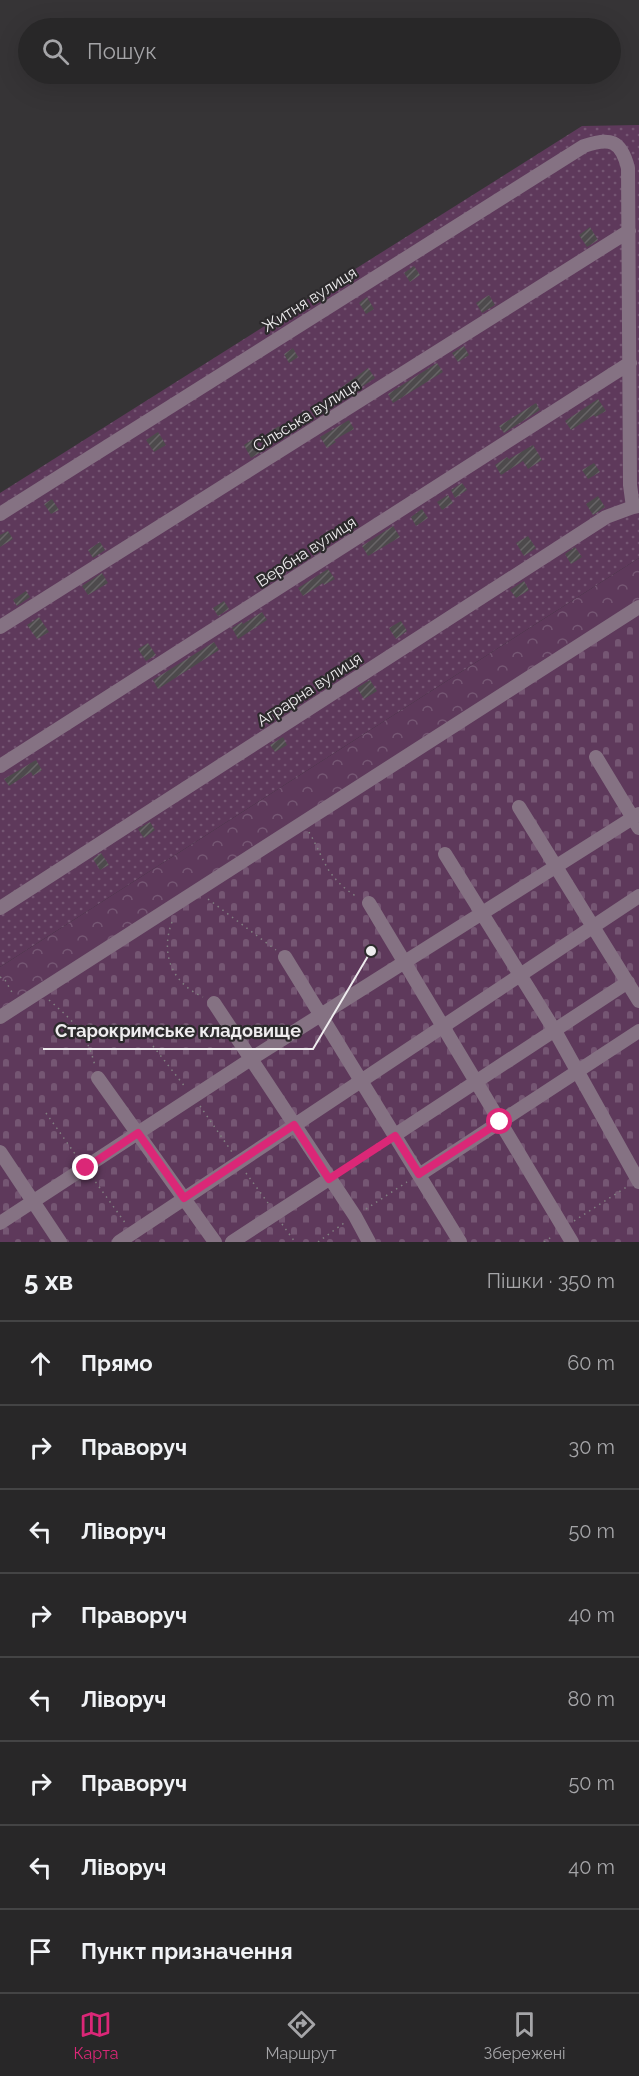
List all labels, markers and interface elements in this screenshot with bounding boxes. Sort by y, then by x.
search box [18,18,621,84]
icon: search [39,35,72,68]
text: Пошук [87,38,157,64]
street label: Житня вулиця [258,263,360,336]
street label: Сільська вулиця [249,375,363,456]
street label: Вербна вулиця [253,512,360,591]
street label: Аграрна вулиця [253,648,365,730]
callout: Старокримське кладовище [43,1013,313,1049]
text: Старокримське кладовище [55,1020,301,1041]
route start [486,1108,512,1134]
route end [72,1154,98,1180]
text: 5 хв [24,1266,73,1296]
text: Пішки · 350 m [487,1269,615,1293]
icon: ahead [24,1347,57,1380]
text: Прямо [81,1350,153,1376]
text: 60 m [567,1351,615,1375]
icon: right [24,1431,57,1464]
text: Праворуч [81,1434,187,1460]
text: 30 m [569,1435,615,1459]
icon: left [24,1515,57,1548]
text: Ліворуч [81,1518,166,1544]
text: 50 m [568,1519,615,1543]
icon: right [24,1599,57,1632]
text: Праворуч [81,1602,187,1628]
text: 40 m [568,1603,615,1627]
icon: left [24,1683,57,1716]
text: Ліворуч [81,1686,166,1712]
text: 80 m [567,1687,615,1711]
icon: right [24,1767,57,1800]
text: Праворуч [81,1770,187,1796]
text: 50 m [568,1771,615,1795]
icon: left [24,1851,57,1884]
text: Ліворуч [81,1854,166,1880]
text: 40 m [568,1855,615,1879]
icon: arrive [24,1935,57,1968]
text: Пункт призначення [81,1938,293,1964]
tab: Карта [73,2008,119,2063]
tab: Маршрут [265,2008,337,2063]
tab: Збережені [484,2008,566,2063]

